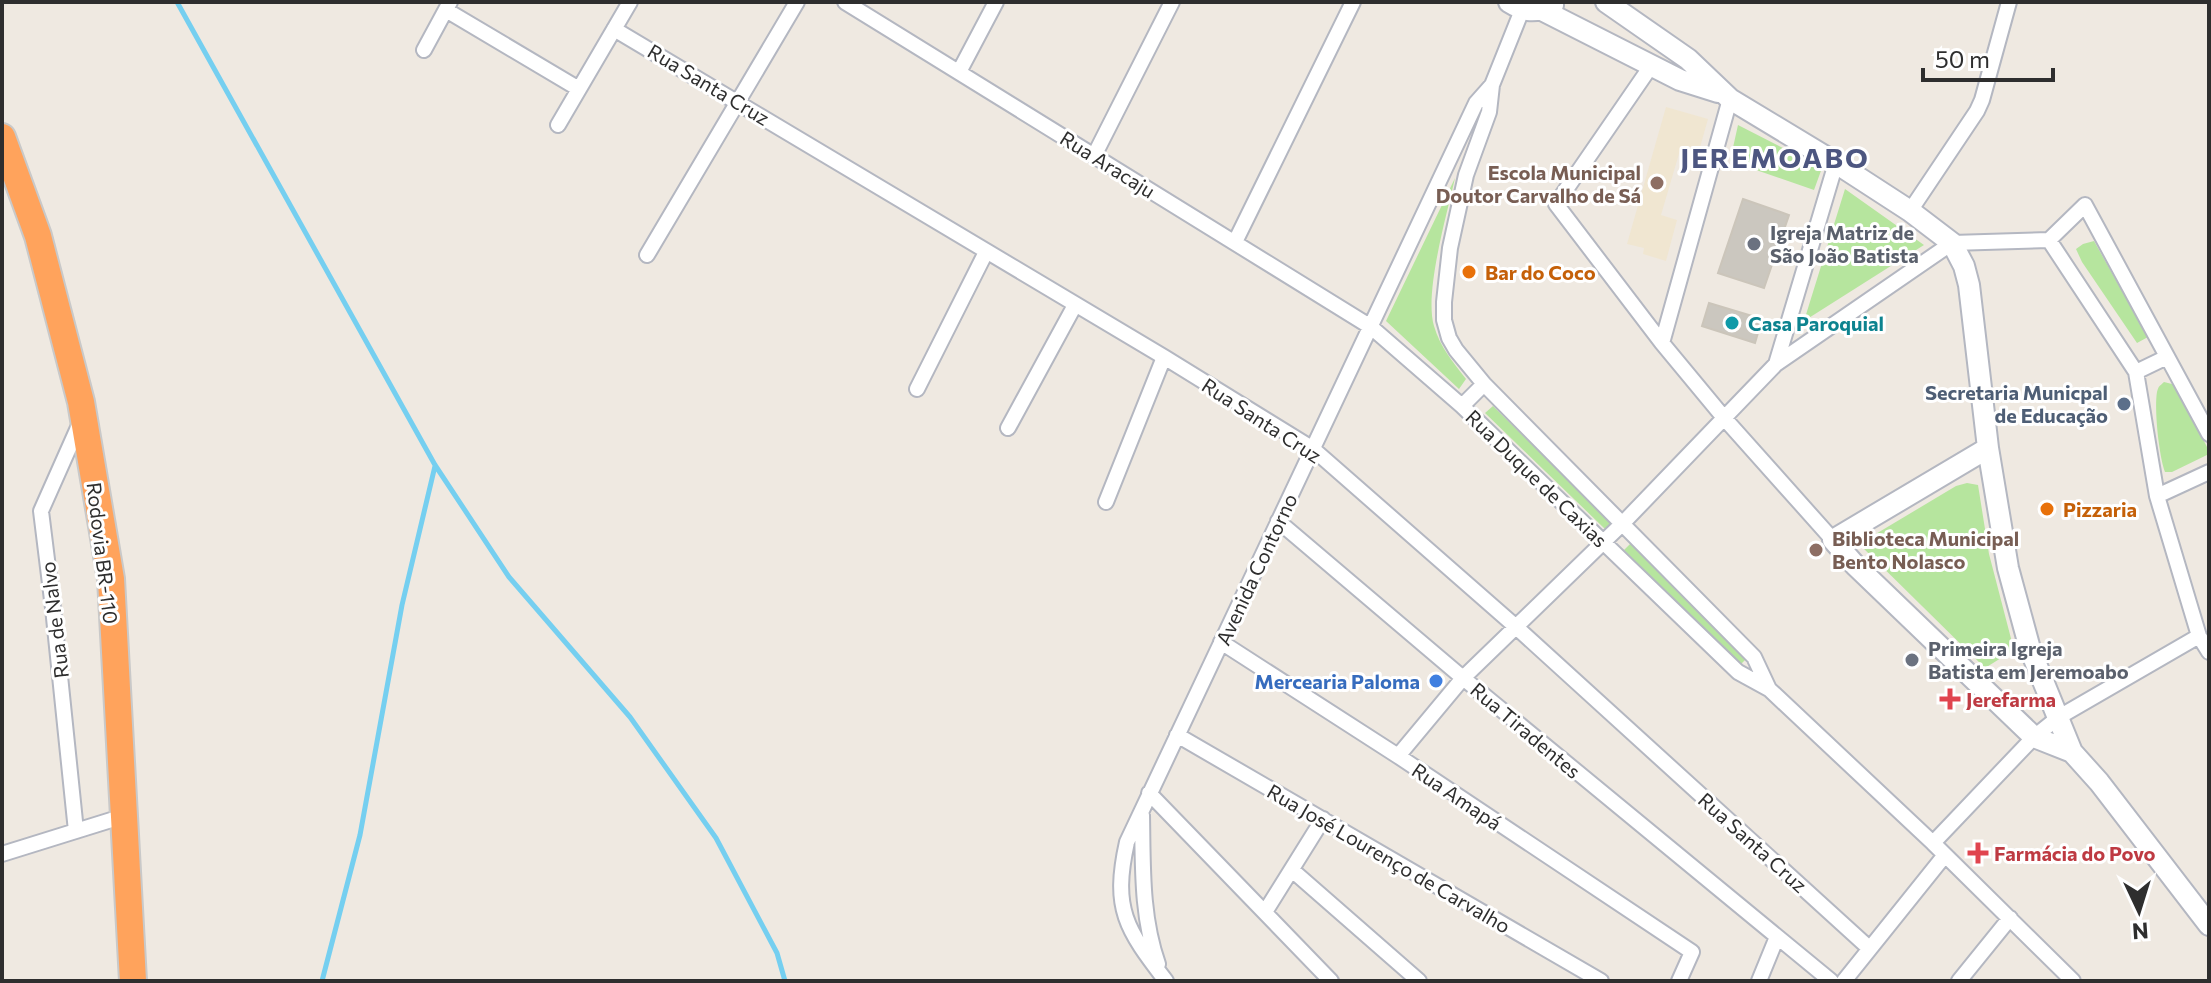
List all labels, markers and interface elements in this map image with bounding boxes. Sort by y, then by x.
scale bar [1923,32,2053,82]
street label: Rua Santa Cruz [644,38,774,130]
text: 50 m [1935,44,1990,73]
street label: Rua Aracaju [1056,125,1160,203]
district label: JEREMOABO [1680,140,1870,174]
place label: Escola Municipal Doutor Carvalho de Sá [1436,160,1641,207]
marker: Escola Municipal Doutor Carvalho de Sá [1648,174,1666,192]
place label: Igreja Matriz de São João Batista [1770,220,1919,267]
marker: Igreja Matriz de São João Batista [1745,235,1763,253]
place label: Bar do Coco [1485,260,1596,284]
marker: Bar do Coco [1460,263,1478,281]
place label: Casa Paroquial [1748,311,1884,335]
marker: Casa Paroquial [1723,314,1741,332]
street label: Rua Santa Cruz [1198,372,1326,468]
place label: Secretaria Municpal de Educação [1925,380,2108,427]
marker: Secretaria Municpal de Educação [2115,395,2133,413]
street label: Rua Duque de Caxias [1461,404,1613,552]
street label: Rodovia BR-110 [82,481,124,625]
street label: Avenida Contorno [1210,489,1302,649]
place label: Pizzaria [2063,497,2137,521]
marker: Pizzaria [2038,500,2056,518]
place label: Biblioteca Municipal Bento Nolasco [1832,526,2019,573]
marker: Biblioteca Municipal Bento Nolasco [1807,541,1825,559]
street label: Rua de Nalvo [35,560,73,680]
place label: Primeira Igreja Batista em Jeremoabo [1928,636,2129,683]
marker: Primeira Igreja Batista em Jeremoabo [1903,651,1921,669]
place label: Mercearia Paloma [1255,669,1420,693]
marker: Mercearia Paloma [1427,672,1445,690]
street label: Rua Tiradentes [1466,677,1586,783]
place label: Jerefarma [1966,687,2056,711]
marker: Jerefarma [1941,690,1959,708]
street label: Rua Amapá [1408,757,1506,835]
street label: Rua José Lourenço de Carvalho [1263,778,1515,938]
street label: Rua Santa Cruz [1694,787,1812,897]
place label: Farmácia do Povo [1994,841,2156,865]
marker: Farmácia do Povo [1969,844,1987,862]
north arrow [2099,871,2179,951]
text: N [2131,917,2150,945]

